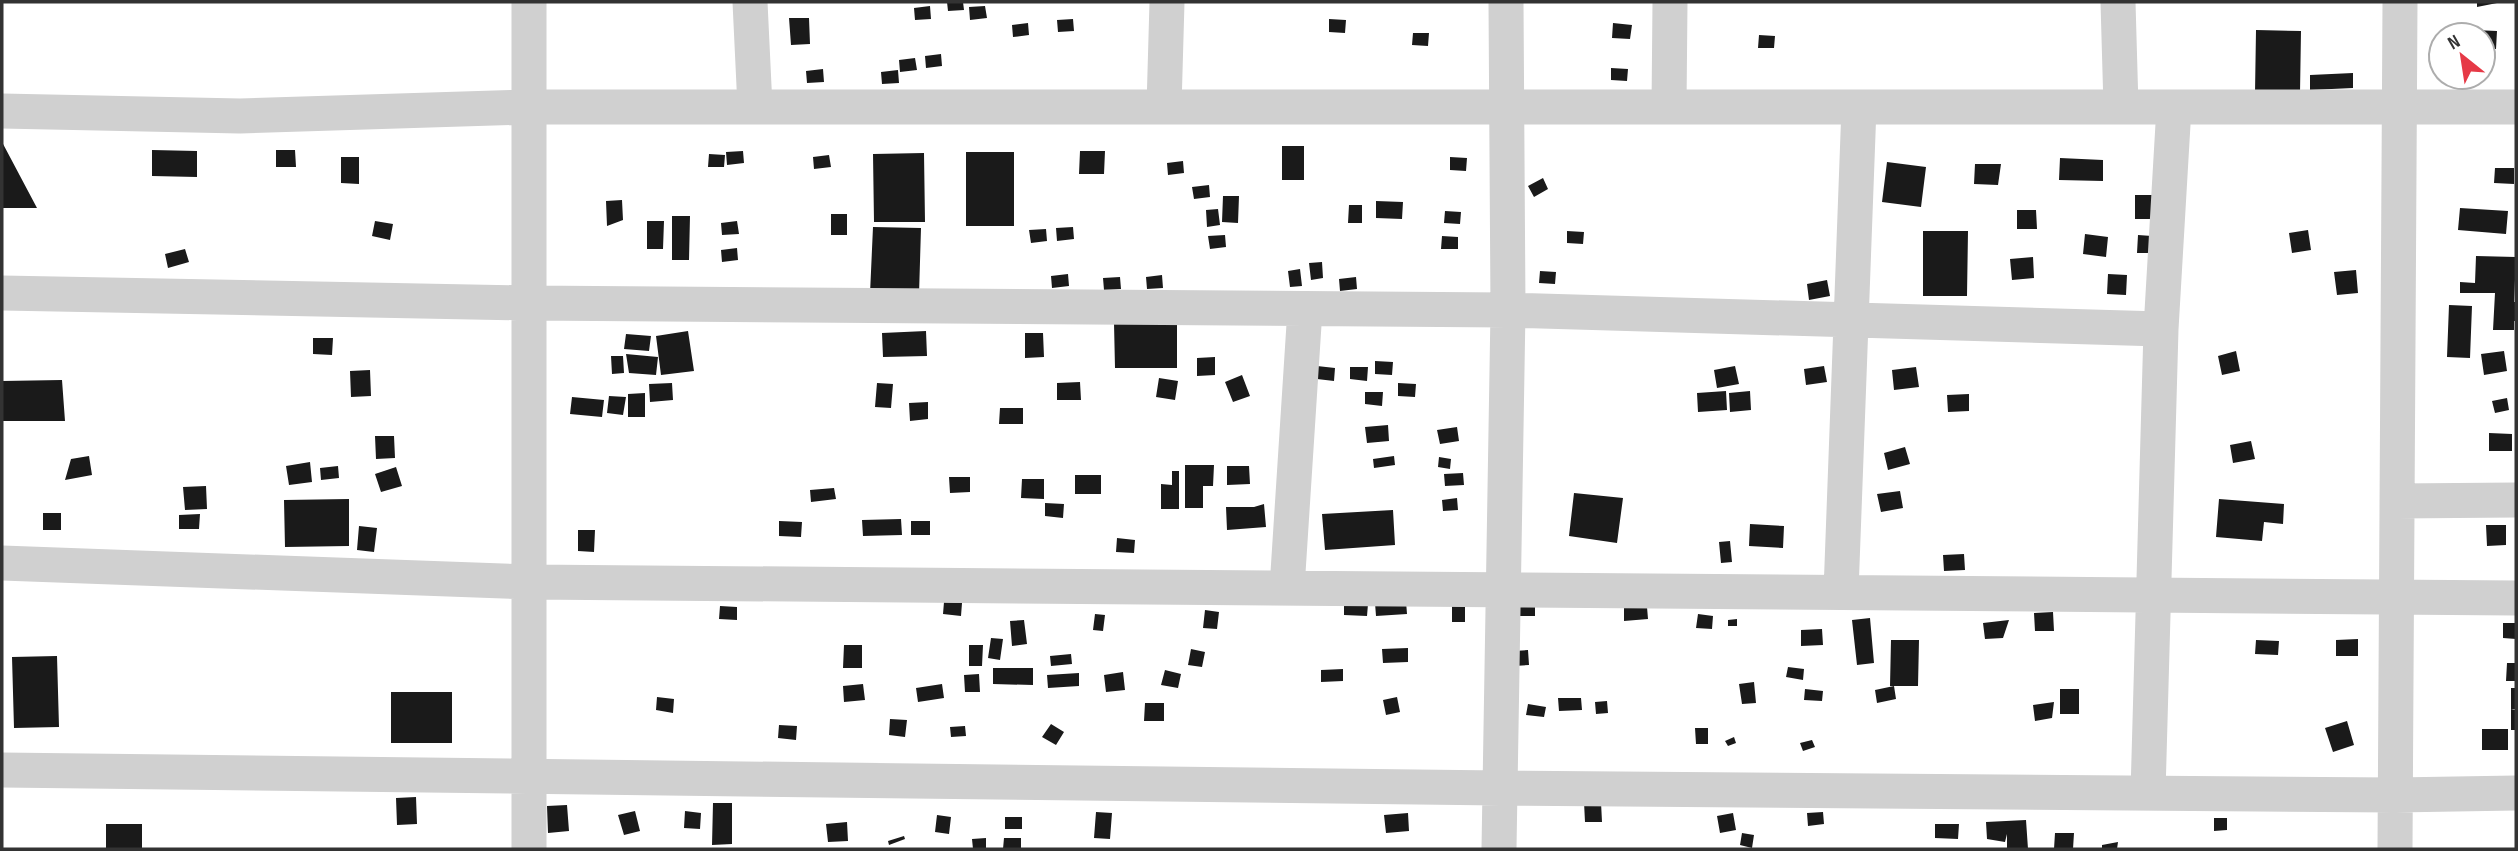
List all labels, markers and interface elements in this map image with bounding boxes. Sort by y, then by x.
north arrow [2427,21,2497,91]
text: N [2444,30,2464,55]

